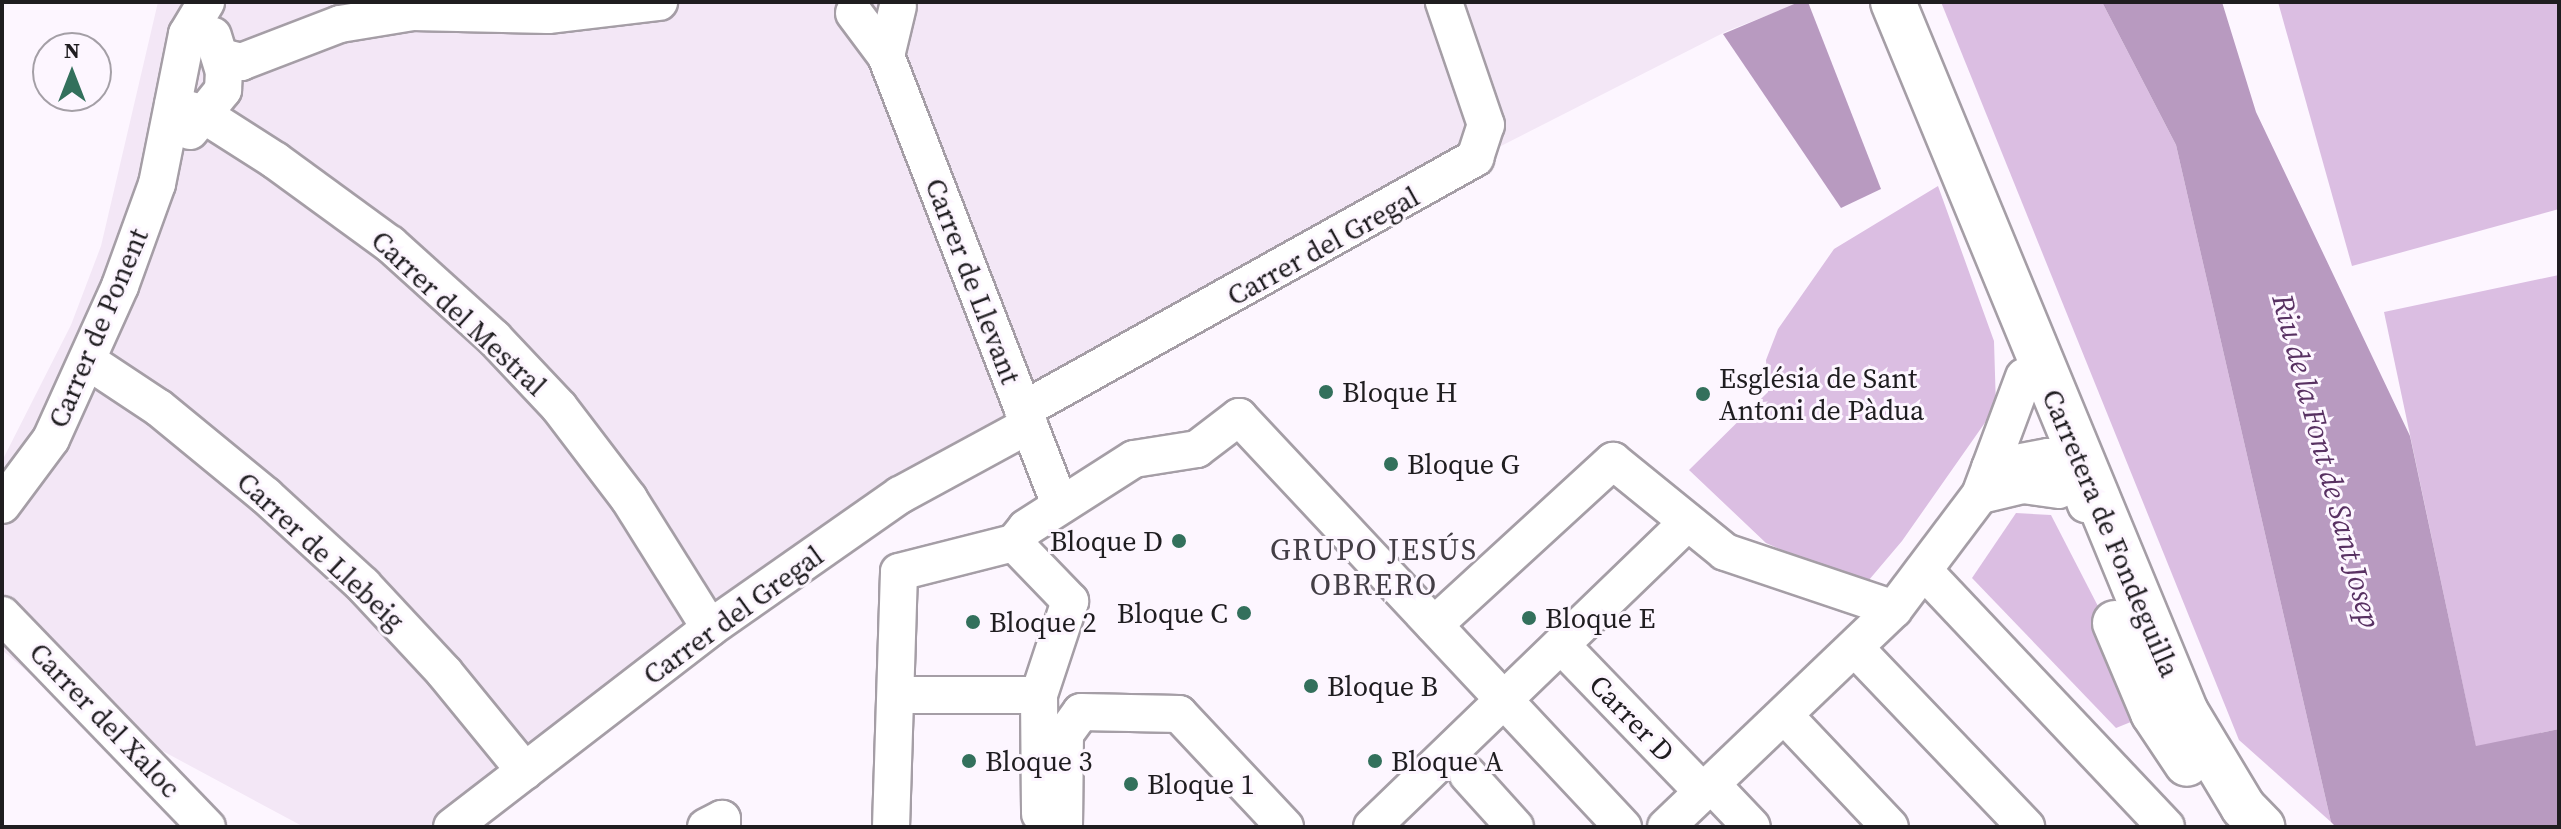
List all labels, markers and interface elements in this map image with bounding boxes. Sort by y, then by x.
north arrow [32,32,112,112]
text: N [64,35,80,65]
street label: Carrer de Llevant [918,174,1028,388]
street label: Carrer del Gregal [1221,179,1425,313]
street label: Carrer de Ponent [41,223,155,433]
street label: Carrer del Mestral [365,223,553,403]
water label: Riu de la Font de Sant Josep [2264,290,2388,632]
place label: Església de Sant Antoni de Pàdua [1719,361,1924,427]
place label: Bloque H [1342,375,1458,409]
marker: Bloque H [1317,383,1335,401]
street label: Carretera de Fondeguilla [2035,384,2187,682]
marker: Església de Sant Antoni de Pàdua [1694,385,1712,403]
place label: Bloque G [1407,447,1520,481]
marker: Bloque G [1382,455,1400,473]
street label: Carrer de Llebeig [230,465,412,637]
place label: Bloque D [1050,524,1163,558]
marker: Bloque D [1170,532,1188,550]
district label: GRUPO JESÚS OBRERO [1270,532,1478,602]
street label: Carrer del Gregal [637,538,829,692]
place label: Bloque C [1117,596,1228,630]
place label: Bloque E [1545,601,1655,635]
marker: Bloque C [1235,604,1253,622]
place label: Bloque 2 [989,605,1096,639]
marker: Bloque E [1520,609,1538,627]
marker: Bloque 2 [964,613,982,631]
street label: Carrer del Xaloc [23,636,187,804]
street label: Carrer D [1583,668,1681,768]
place label: Bloque B [1327,669,1438,703]
marker: Bloque B [1302,677,1320,695]
place label: Bloque 3 [985,744,1092,778]
place label: Bloque A [1391,744,1503,778]
marker: Bloque 3 [960,752,978,770]
marker: Bloque A [1366,752,1384,770]
place label: Bloque 1 [1147,767,1254,801]
marker: Bloque 1 [1122,775,1140,793]

